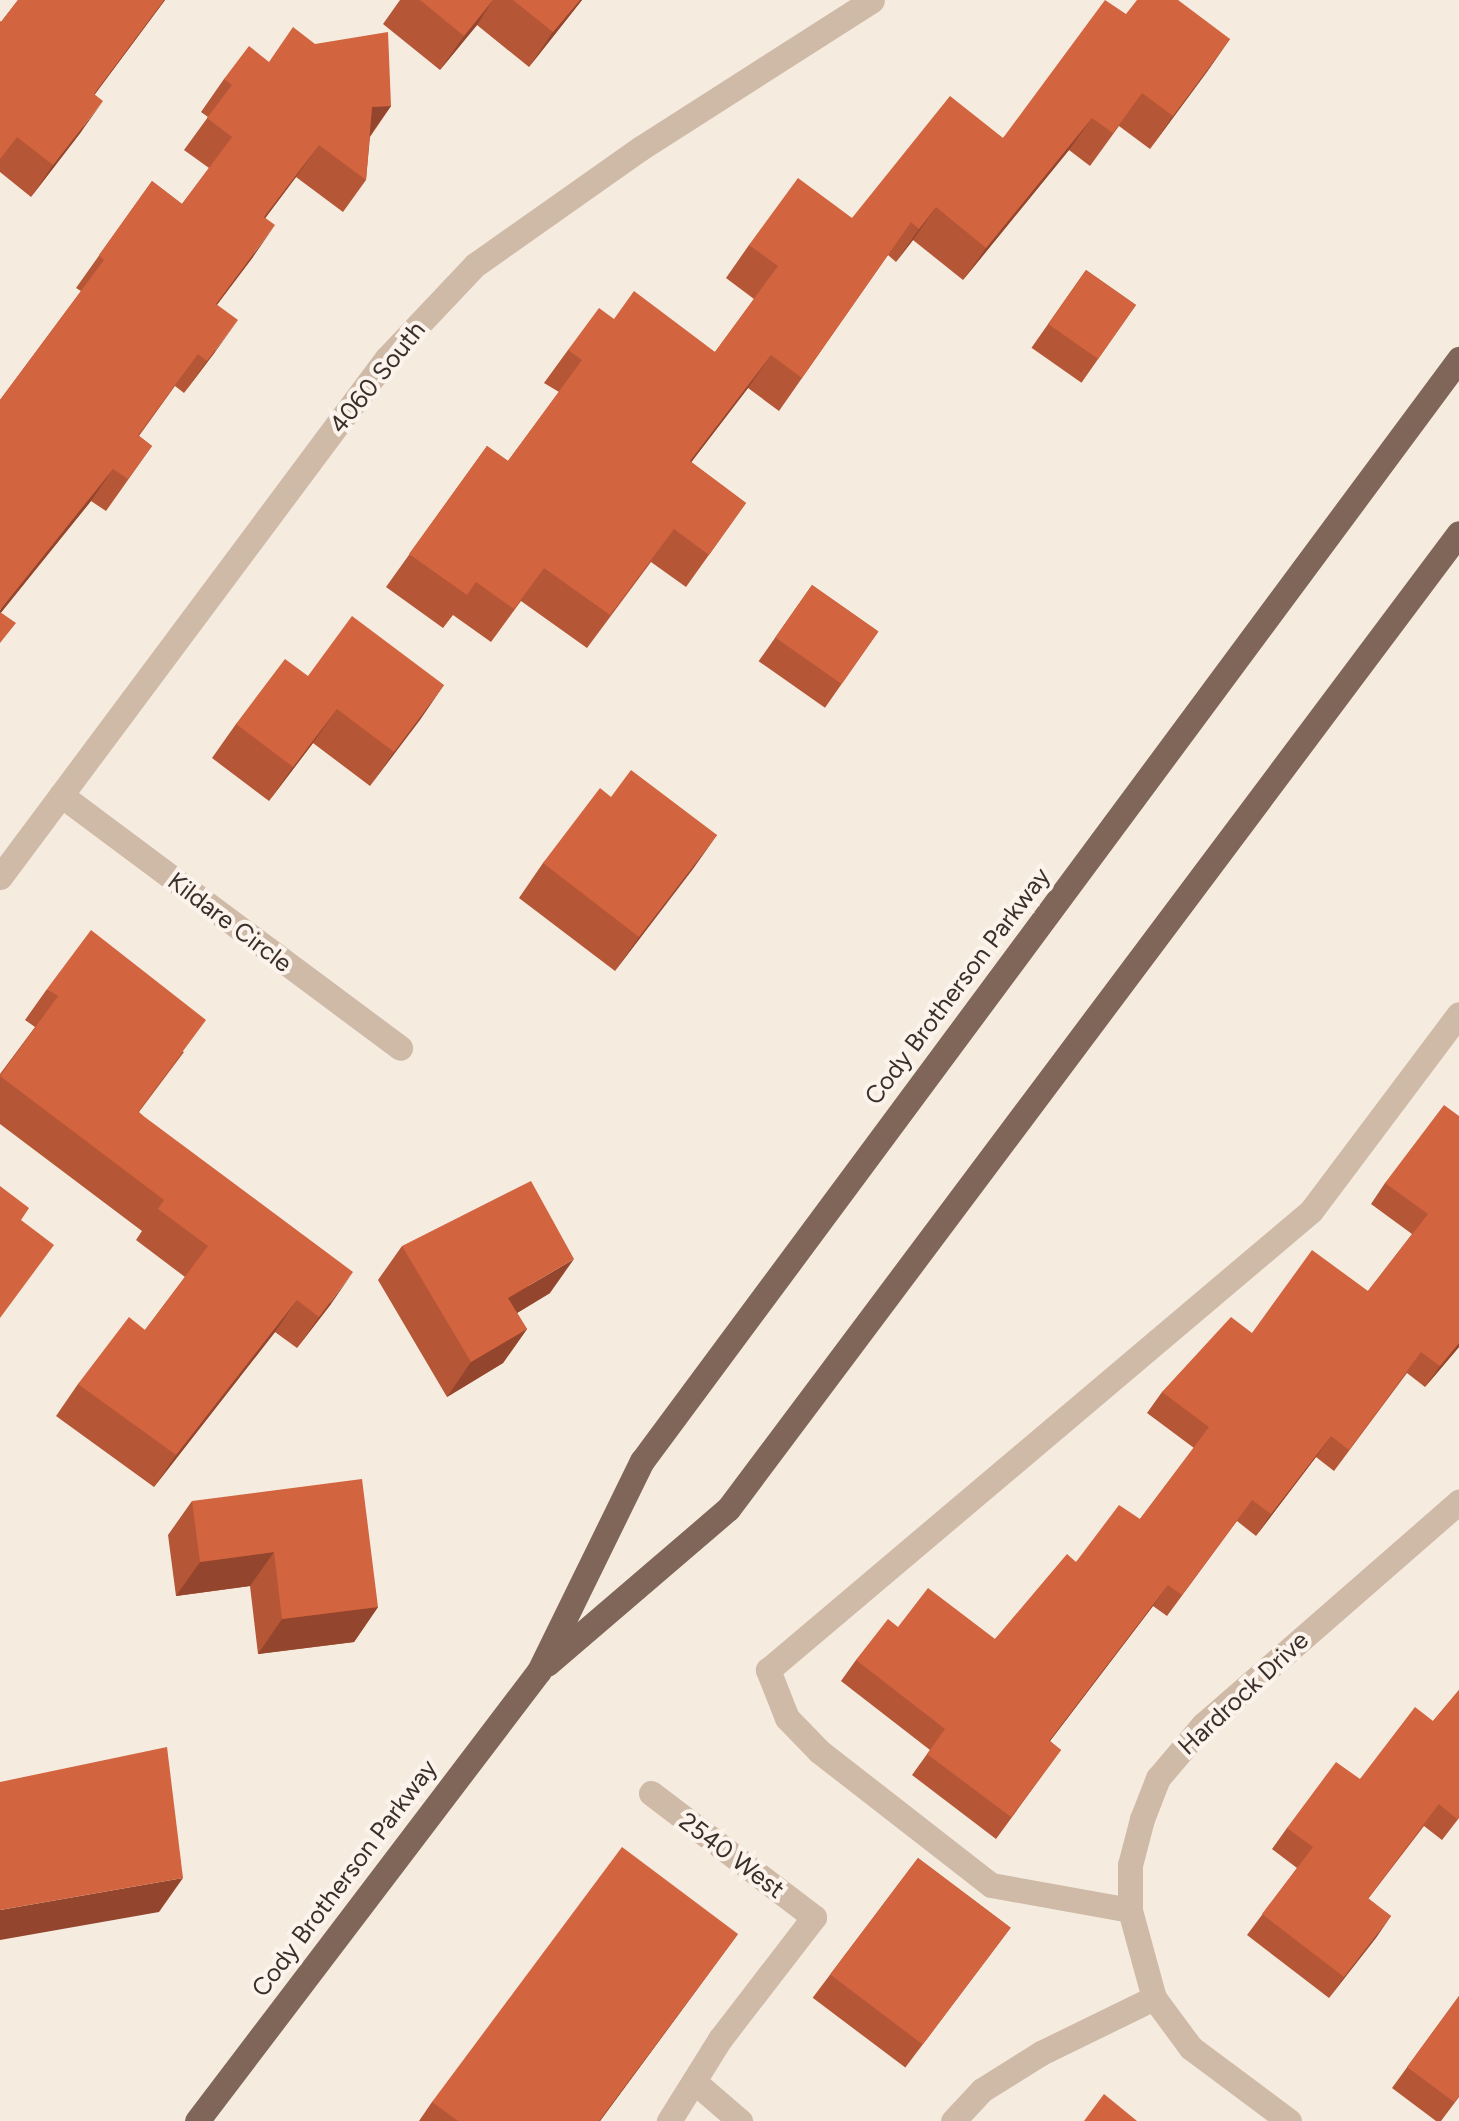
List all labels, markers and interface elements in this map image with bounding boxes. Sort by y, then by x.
street label: 4060 South [323,315,431,439]
street label: Cody Brotherson Parkway [858,862,1056,1110]
street label: Kildare Circle [162,866,298,978]
street label: Hardrock Drive [1172,1625,1314,1761]
street label: Cody Brotherson Parkway [245,1754,443,2002]
street label: 2540 West [674,1806,790,1904]

